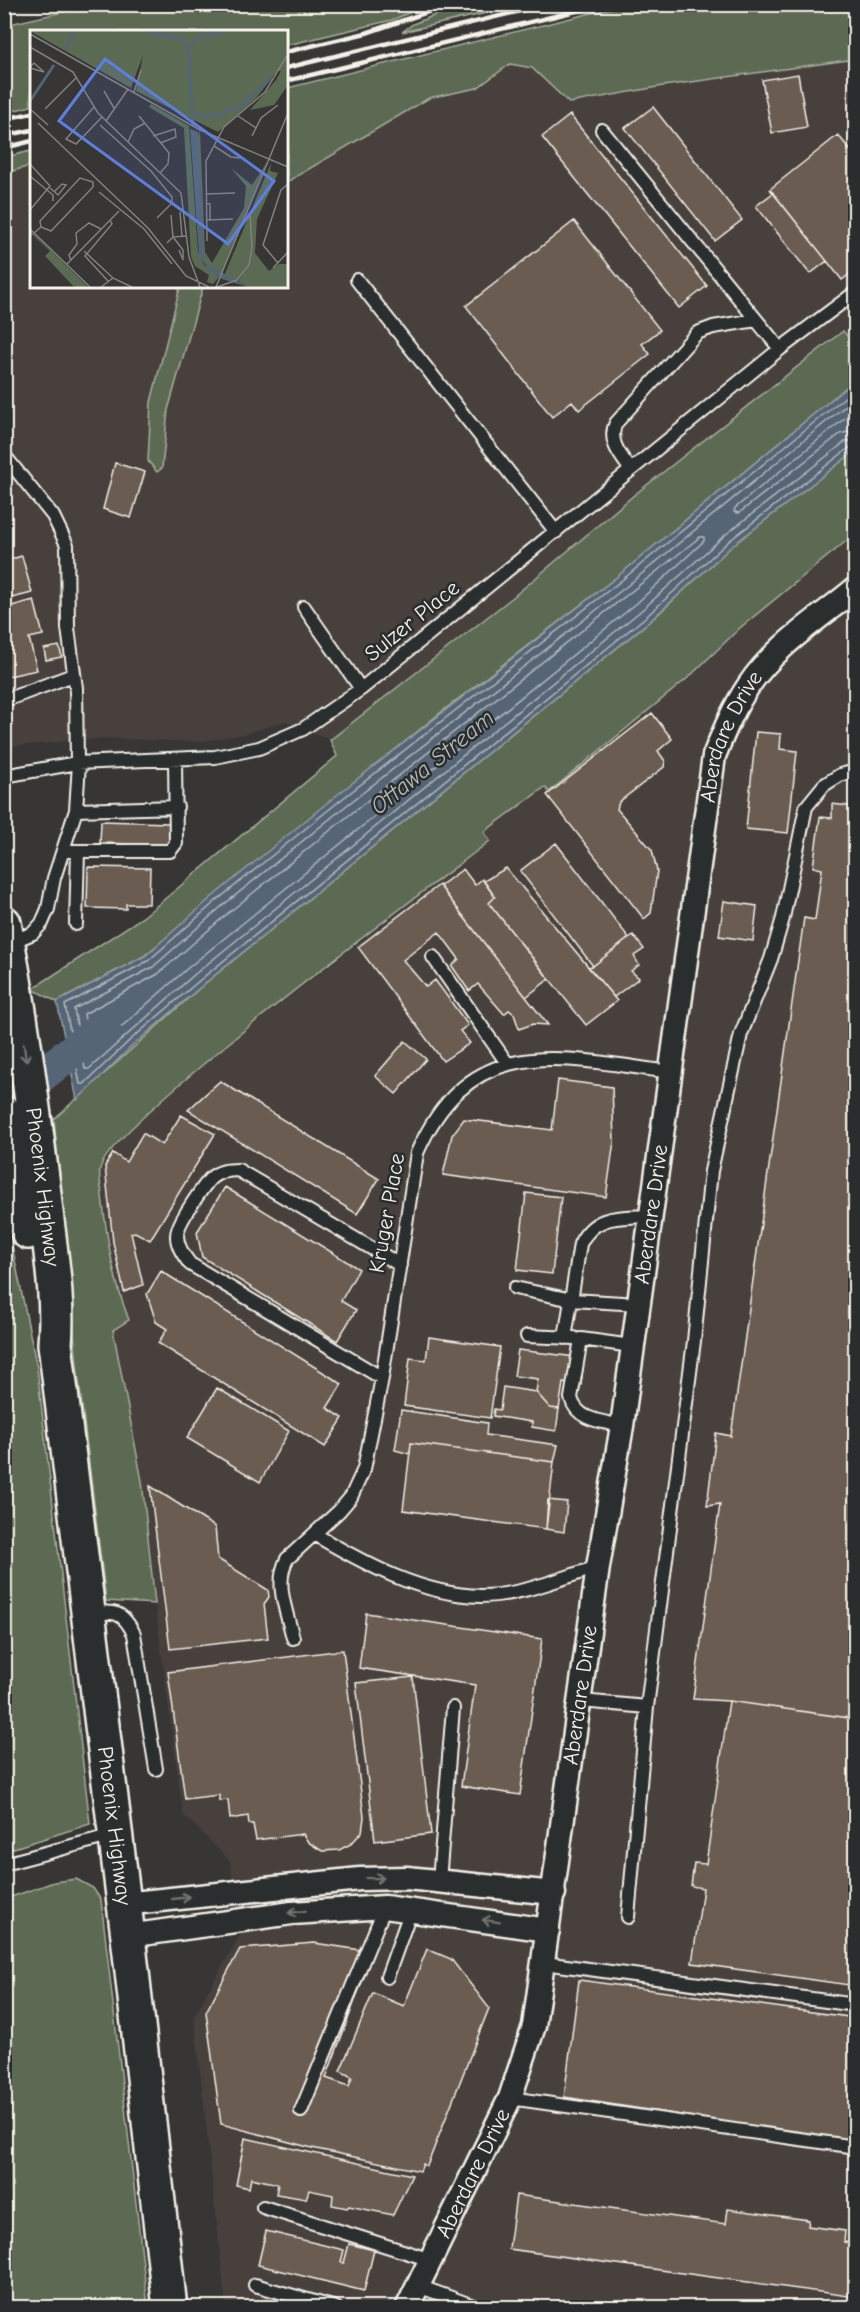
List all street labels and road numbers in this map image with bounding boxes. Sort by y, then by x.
street label: Sulzer Place [359,575,465,667]
street label: Aberdare Drive [695,665,768,804]
street label: Phoenix Highway [20,1106,66,1268]
street label: Aberdare Drive [629,1143,674,1286]
street label: Kruger Place [364,1151,410,1275]
street label: Aberdare Drive [558,1623,603,1767]
street label: Phoenix Highway [92,1745,137,1907]
street label: Aberdare Drive [430,2104,516,2242]

